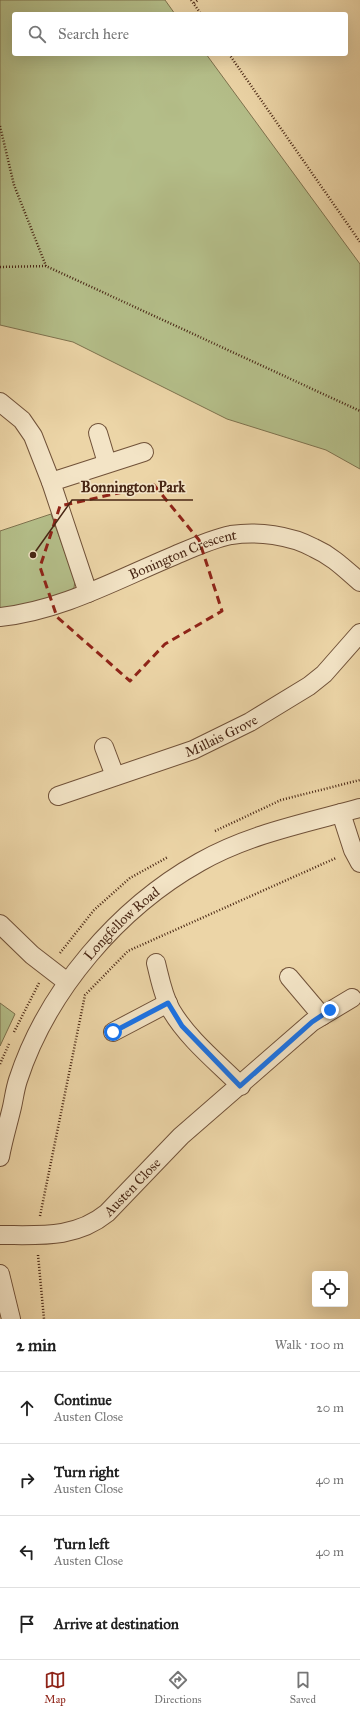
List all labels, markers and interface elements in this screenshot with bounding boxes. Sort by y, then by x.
search box [12,12,348,56]
icon: search [26,23,48,45]
text: Search here [58,25,129,43]
callout: Bonnington Park [72,473,193,500]
text: Bonnington Park [81,478,186,497]
street label: Bonington Crescent [126,526,237,583]
street label: Millais Grove [183,711,261,761]
street label: Longfellow Road [80,883,163,964]
route end [321,1001,339,1019]
route start [104,1023,122,1041]
street label: Austen Close [99,1154,164,1220]
map controls [312,1271,348,1307]
button: locate [312,1271,348,1307]
text: 2 min [16,1335,56,1356]
text: Walk · 100 m [275,1337,344,1353]
text: Continue [54,1391,112,1409]
icon: ahead [16,1397,38,1419]
text: 20 m [316,1400,344,1416]
text: Austen Close [54,1409,123,1425]
text: Turn right [54,1463,119,1481]
icon: right [16,1469,38,1491]
text: 40 m [315,1472,344,1488]
text: Austen Close [54,1481,123,1497]
text: Turn left [54,1535,110,1553]
icon: left [16,1541,38,1563]
text: 40 m [315,1544,344,1560]
text: Austen Close [54,1553,123,1569]
icon: arrive [16,1613,38,1635]
text: Arrive at destination [54,1615,179,1633]
tab: Map [44,1669,66,1706]
tab: Directions [154,1669,202,1706]
tab: Saved [290,1669,316,1706]

